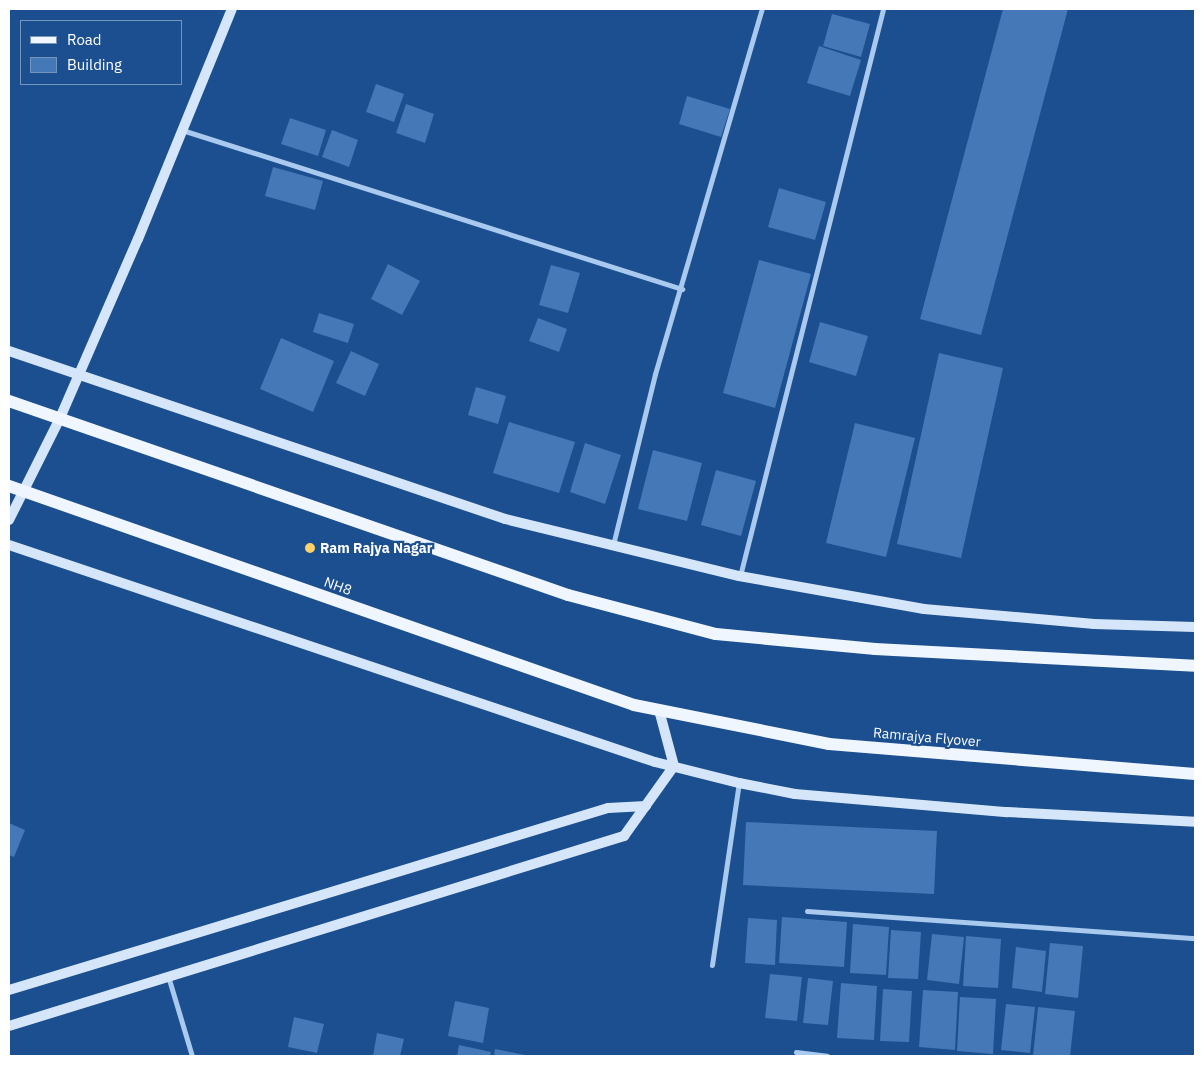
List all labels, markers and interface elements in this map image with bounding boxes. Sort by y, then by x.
legend [20,20,182,85]
text: Road [67,30,102,49]
text: Building [67,55,122,74]
place label: Ram Rajya Nagar [320,540,432,556]
marker: Ram Rajya Nagar [304,542,316,554]
street label: NH8 [322,573,354,599]
street label: Ramrajya Flyover [873,724,981,750]

